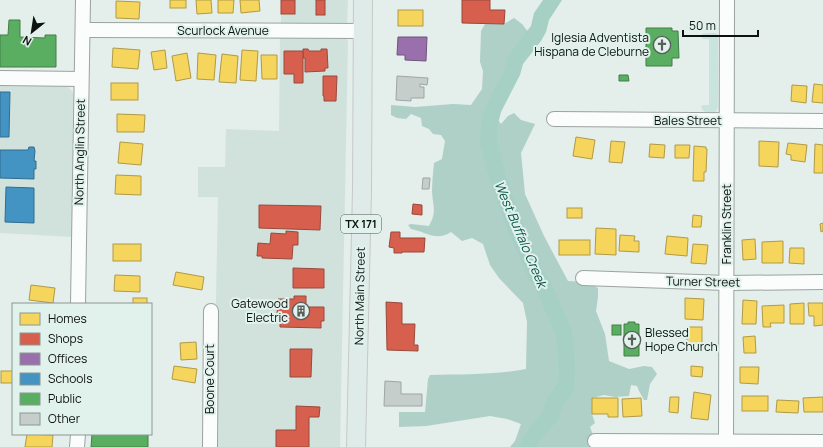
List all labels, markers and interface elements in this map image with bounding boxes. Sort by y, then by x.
north arrow [12,12,52,52]
scale bar [683,12,758,38]
text: 50 m [689,17,716,34]
street label: Scurlock Avenue [177,22,269,39]
place label: Iglesia Adventista Hispana de Cleburne [534,29,649,60]
text: N [19,33,34,50]
church icon: Iglesia Adventista Hispana de Cleburne [652,35,672,55]
street label: North Anglin Street [70,99,89,205]
street label: Bales Street [654,112,722,129]
water label: West Buffalo Creek [490,178,553,292]
street label: Franklin Street [718,184,735,264]
road number: TX 171 [341,215,381,233]
street label: North Main Street [350,247,369,345]
street label: Turner Street [666,272,740,291]
place label: Gatewood Electric [231,295,288,326]
building icon: Gatewood Electric [291,301,311,321]
legend [12,303,152,435]
text: Homes [48,310,87,327]
place label: Blessed Hope Church [645,324,718,355]
text: Shops [48,330,83,347]
church icon: Blessed Hope Church [622,330,642,350]
street label: Boone Court [201,344,218,414]
text: Offices [48,350,87,367]
text: Schools [48,370,92,387]
text: Public [48,390,82,407]
text: Other [48,410,81,427]

